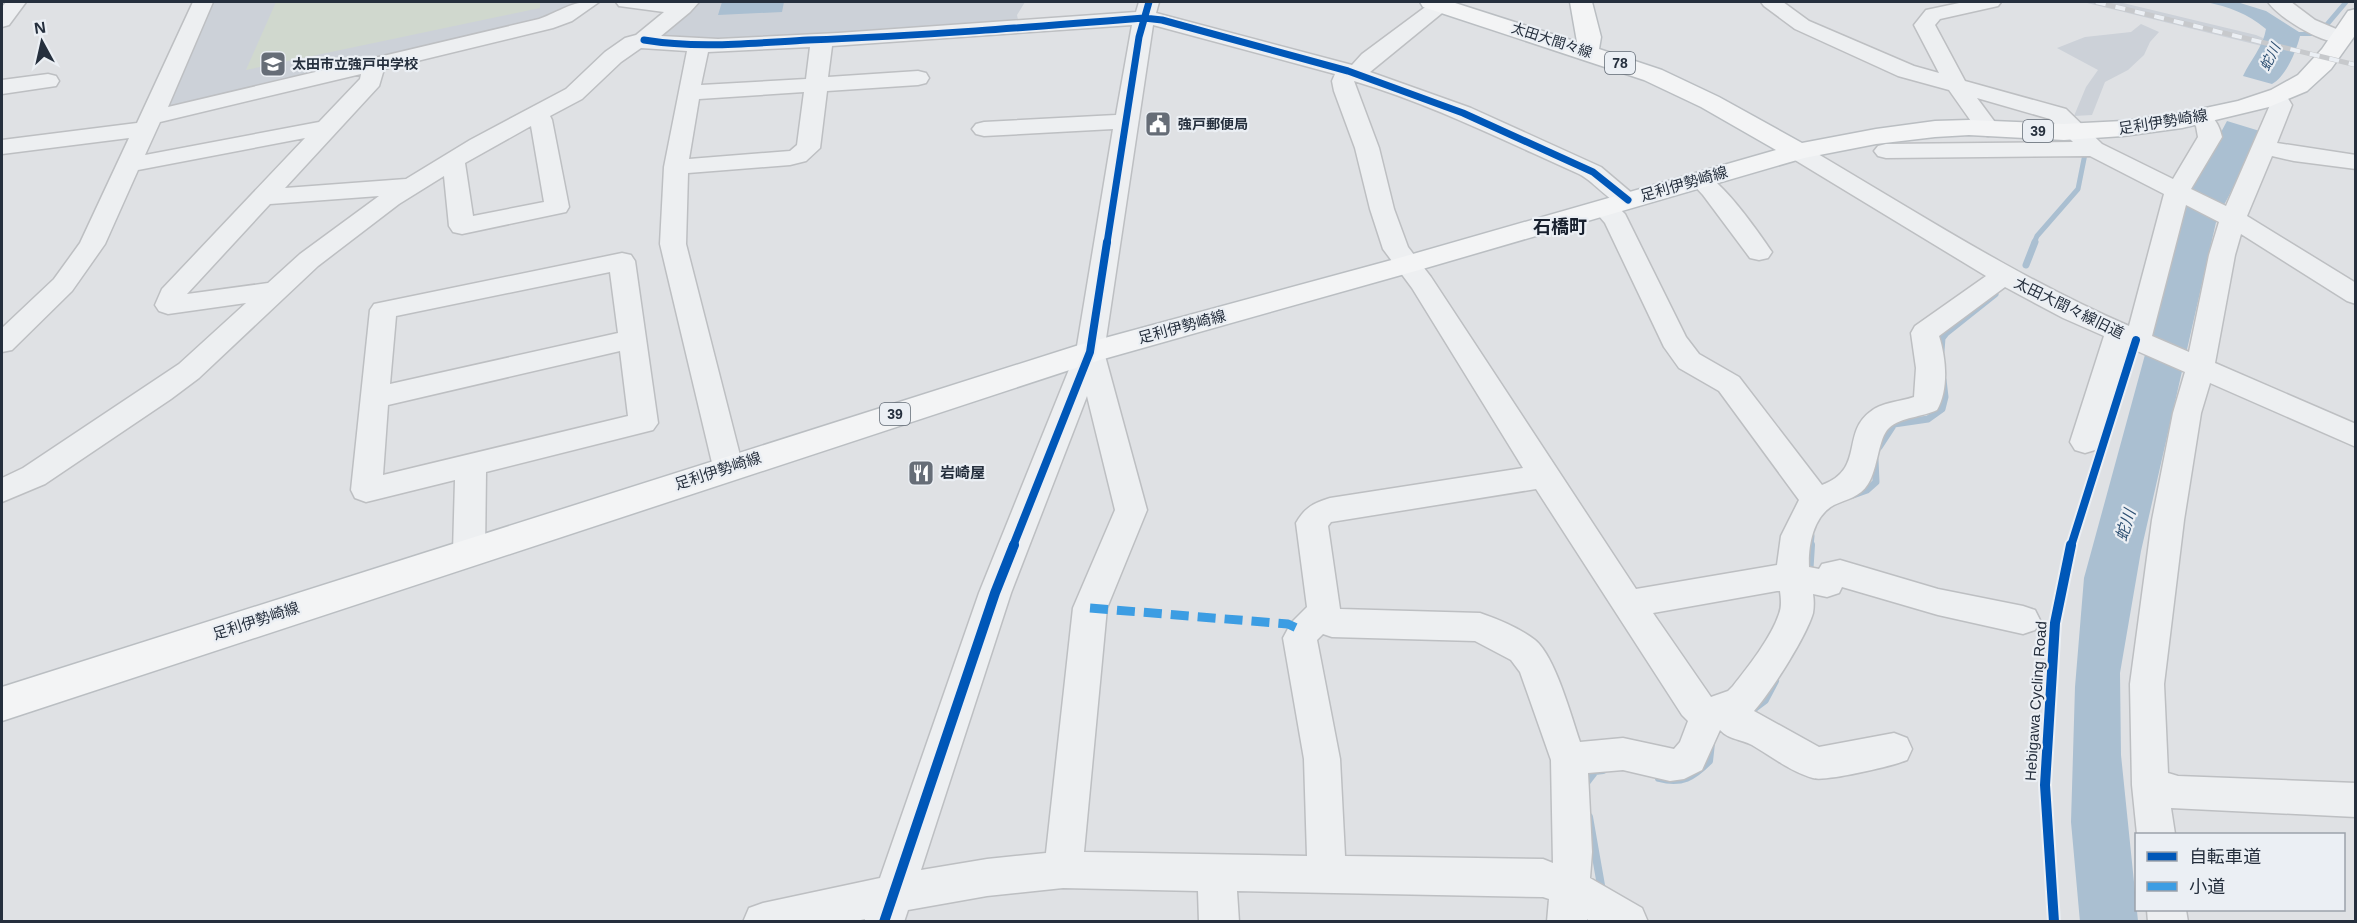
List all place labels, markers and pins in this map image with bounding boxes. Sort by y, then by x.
school or university icon: 太田市立強戸中学校 [258,49,288,79]
place label: 太田市立強戸中学校 [292,56,418,72]
public building icon: 強戸郵便局 [1143,109,1173,139]
place label: 強戸郵便局 [1178,116,1248,132]
restaurant icon: 岩崎屋 [906,458,936,488]
place label: 岩崎屋 [940,464,985,481]

